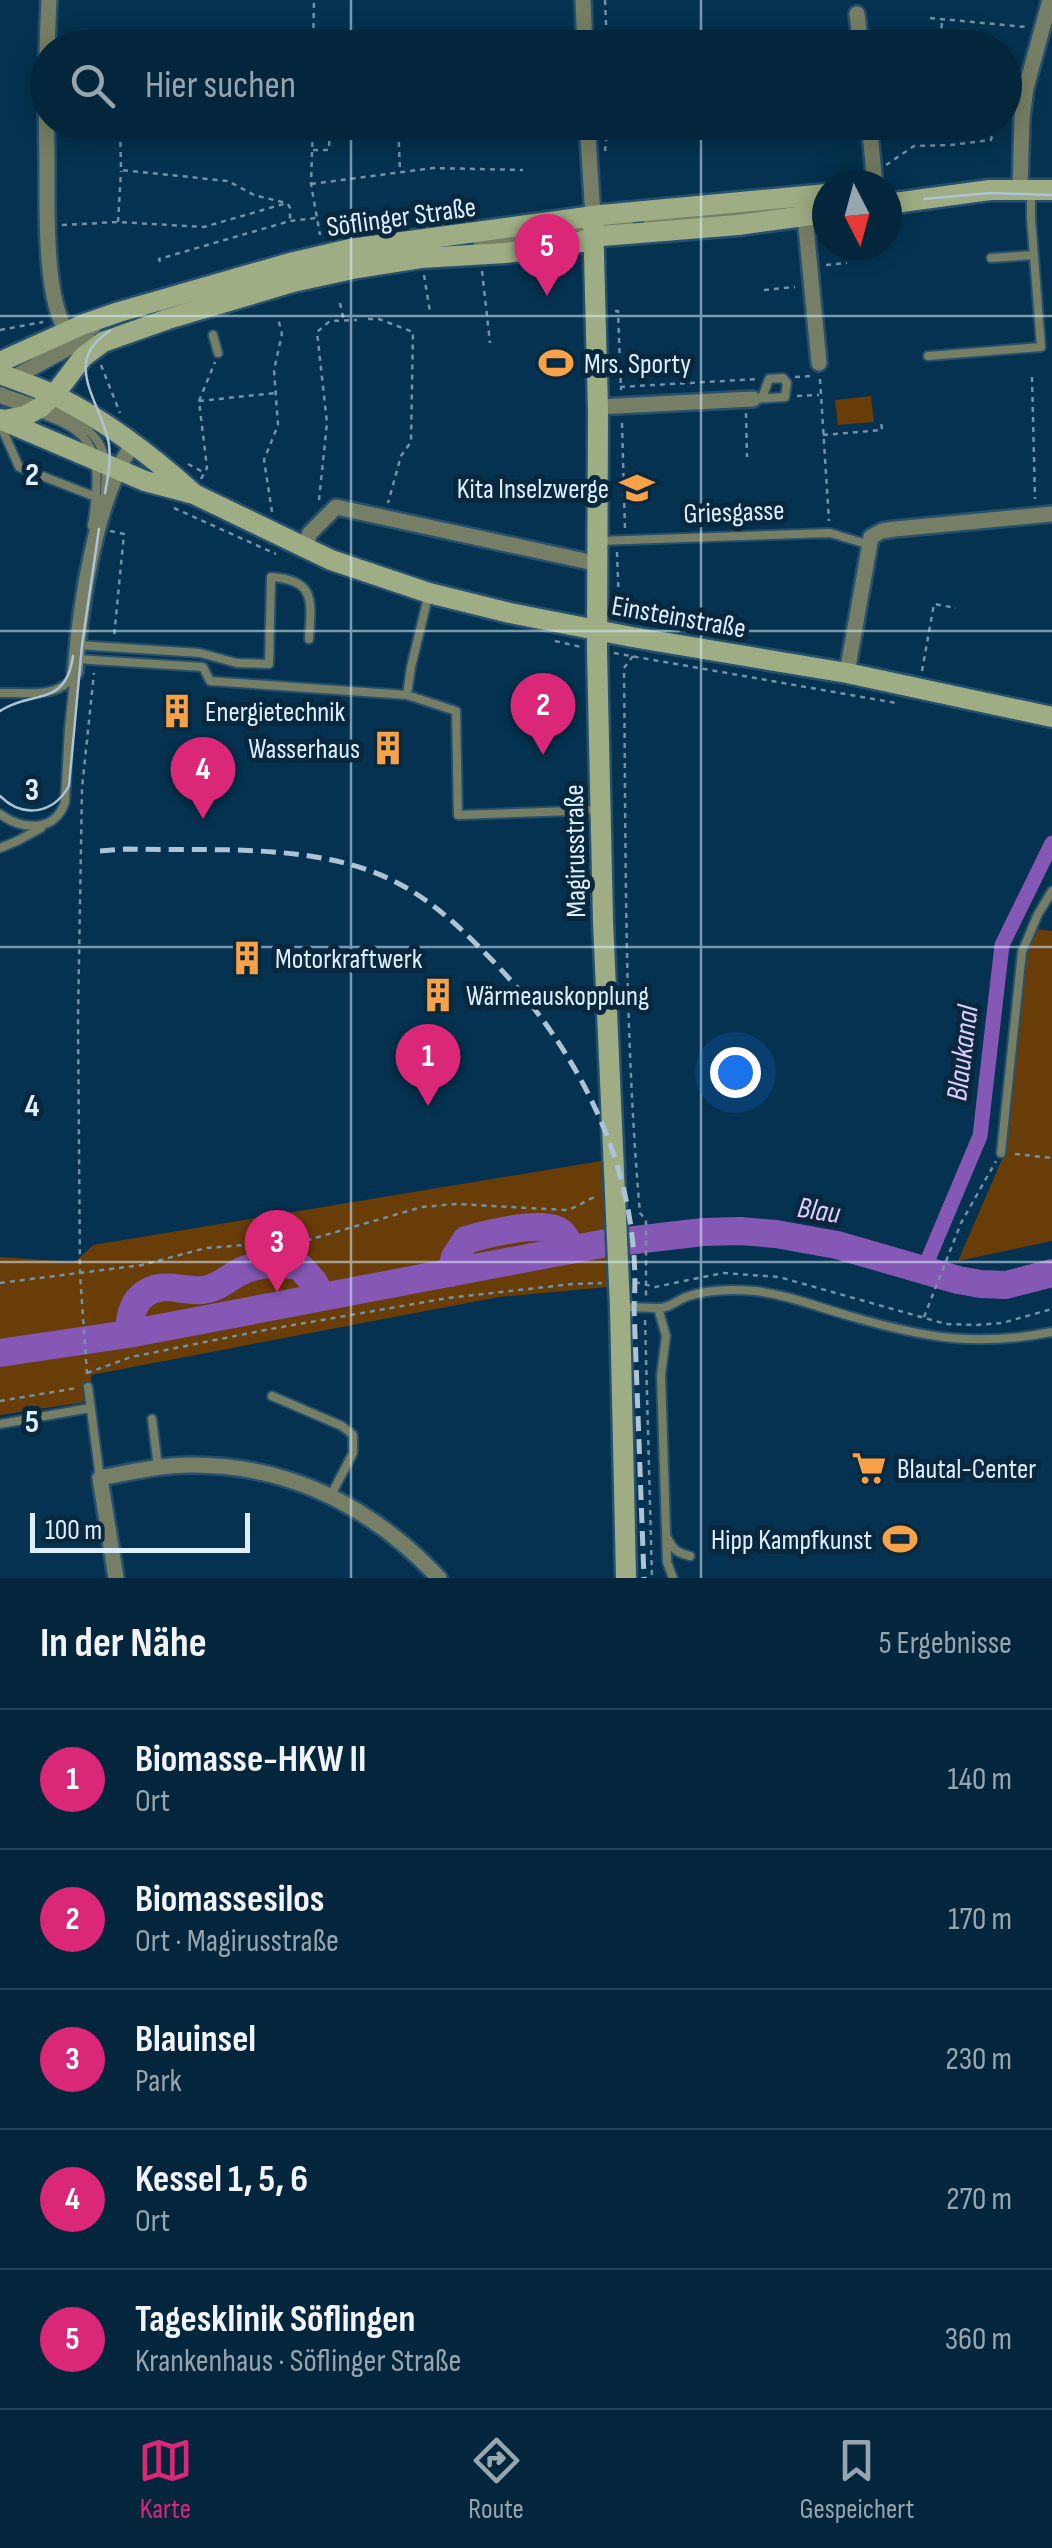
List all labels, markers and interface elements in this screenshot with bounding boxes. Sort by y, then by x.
search box [30,30,1022,140]
icon: search [65,58,120,113]
text: Hier suchen [145,63,296,108]
north arrow [812,170,902,260]
street label: Söflinger Straße [325,191,478,244]
pin: 5 [514,214,580,296]
sports icon: Mrs. Sporty [537,344,575,382]
place label: Mrs. Sporty [584,348,691,381]
text: 2 [25,456,39,495]
school or university icon: Kita Inselzwerge [618,469,656,507]
place label: Kita Inselzwerge [457,473,609,506]
street label: Griesgasse [683,494,785,531]
street label: Einsteinstraße [609,589,748,645]
pin: 2 [510,672,576,755]
building icon: Energietechnik [158,692,196,730]
place label: Energietechnik [205,696,346,729]
building icon: Wasserhaus [369,729,407,767]
place label: Wasserhaus [248,733,360,766]
pin: 4 [170,736,236,819]
text: 3 [25,771,39,810]
street label: Magirusstraße [558,784,593,918]
building icon: Motorkraftwerk [228,939,266,977]
place label: Motorkraftwerk [275,943,423,976]
building icon: Wärmeauskopplung [419,976,457,1014]
place label: Wärmeauskopplung [466,980,649,1013]
water label: Blaukanal [939,1002,987,1103]
pin: 1 [396,1024,460,1106]
your location [710,1047,761,1098]
text: 4 [25,1087,40,1126]
water label: Blau [795,1190,844,1232]
pin: 3 [244,1210,310,1292]
text: 5 [25,1403,39,1442]
supermarket icon: Blautal-Center [850,1449,888,1487]
place label: Blautal-Center [897,1453,1036,1486]
scale bar [30,1508,250,1552]
text: 100 m [45,1514,102,1547]
sports icon: Hipp Kampfkunst [881,1520,919,1558]
place label: Hipp Kampfkunst [711,1524,872,1557]
text: In der Nähe [40,1618,207,1669]
text: 5 Ergebnisse [879,1624,1012,1663]
text: Biomasse-HKW II [135,1737,366,1782]
text: 1 [66,1760,79,1799]
text: 140 m [948,1760,1012,1799]
text: Ort [135,1782,170,1821]
text: Biomassesilos [135,1877,324,1922]
text: 2 [65,1900,80,1939]
text: 170 m [948,1900,1012,1939]
text: Ort · Magirusstraße [135,1922,339,1961]
text: Blauinsel [135,2017,256,2062]
text: 3 [65,2040,80,2079]
text: 230 m [945,2040,1012,2079]
text: Park [135,2062,182,2101]
text: Kessel 1, 5, 6 [135,2157,308,2202]
text: 4 [65,2180,80,2219]
text: 270 m [946,2180,1012,2219]
text: Ort [135,2202,170,2241]
text: Tagesklinik Söflingen [135,2297,415,2342]
text: 5 [65,2320,80,2359]
text: 360 m [945,2320,1012,2359]
text: Krankenhaus · Söflinger Straße [135,2342,461,2381]
tab: Karte [138,2433,193,2526]
tab: Route [468,2433,524,2526]
tab: Gespeichert [799,2433,914,2526]

